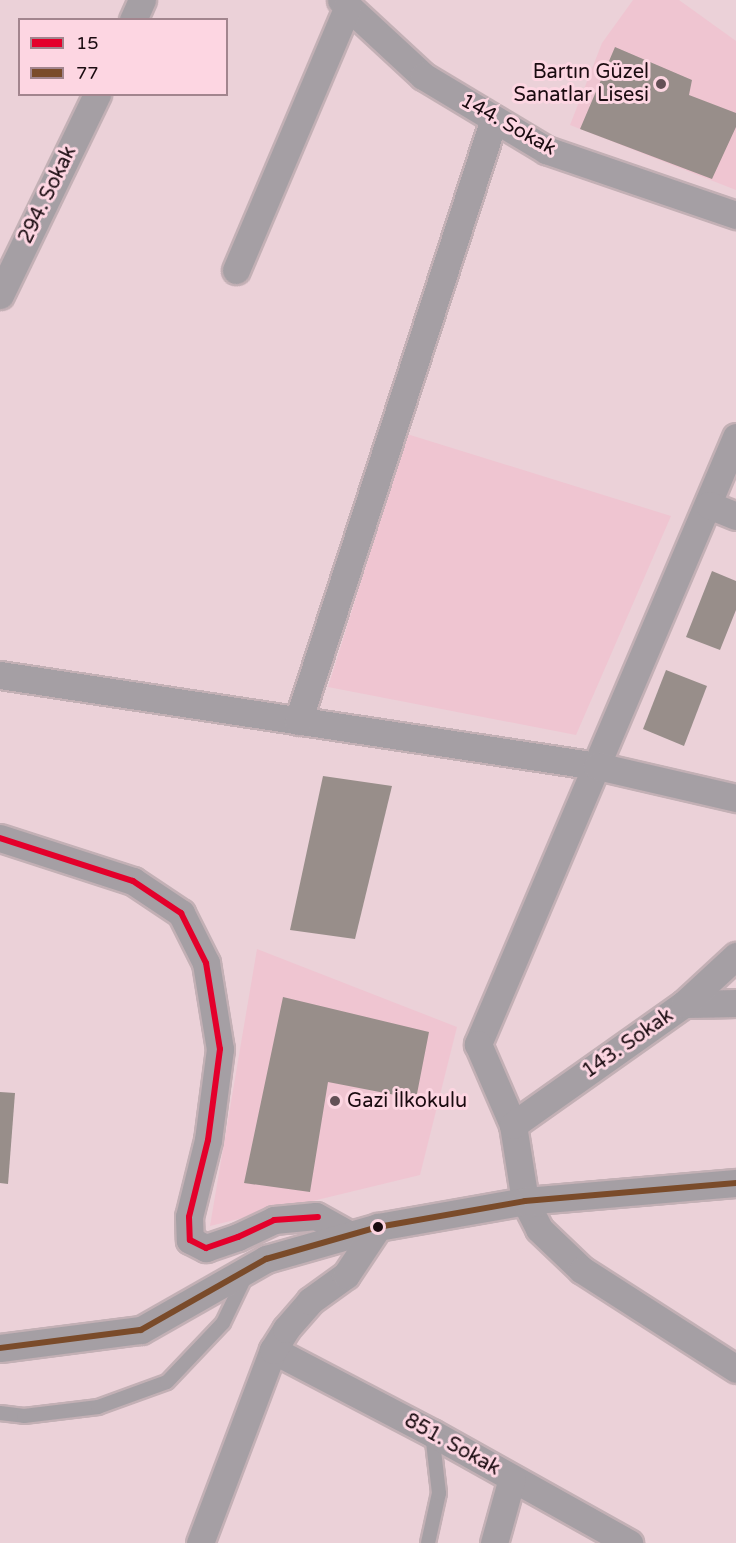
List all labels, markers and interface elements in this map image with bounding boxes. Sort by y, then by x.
legend [18,18,228,96]
text: 15 [76,32,99,54]
place label: Bartın Güzel Sanatlar Lisesi [514,60,649,107]
text: 77 [76,62,99,84]
marker: Bartın Güzel Sanatlar Lisesi [654,77,668,91]
street label: 144. Sokak [456,89,560,161]
street label: 294. Sokak [14,142,82,248]
street label: 143. Sokak [578,1004,678,1084]
place label: Gazi İlkokulu [347,1089,467,1113]
marker: Gazi İlkokulu [328,1094,342,1108]
unlabelled marker [372,1221,384,1233]
street label: 851. Sokak [400,1409,504,1481]

